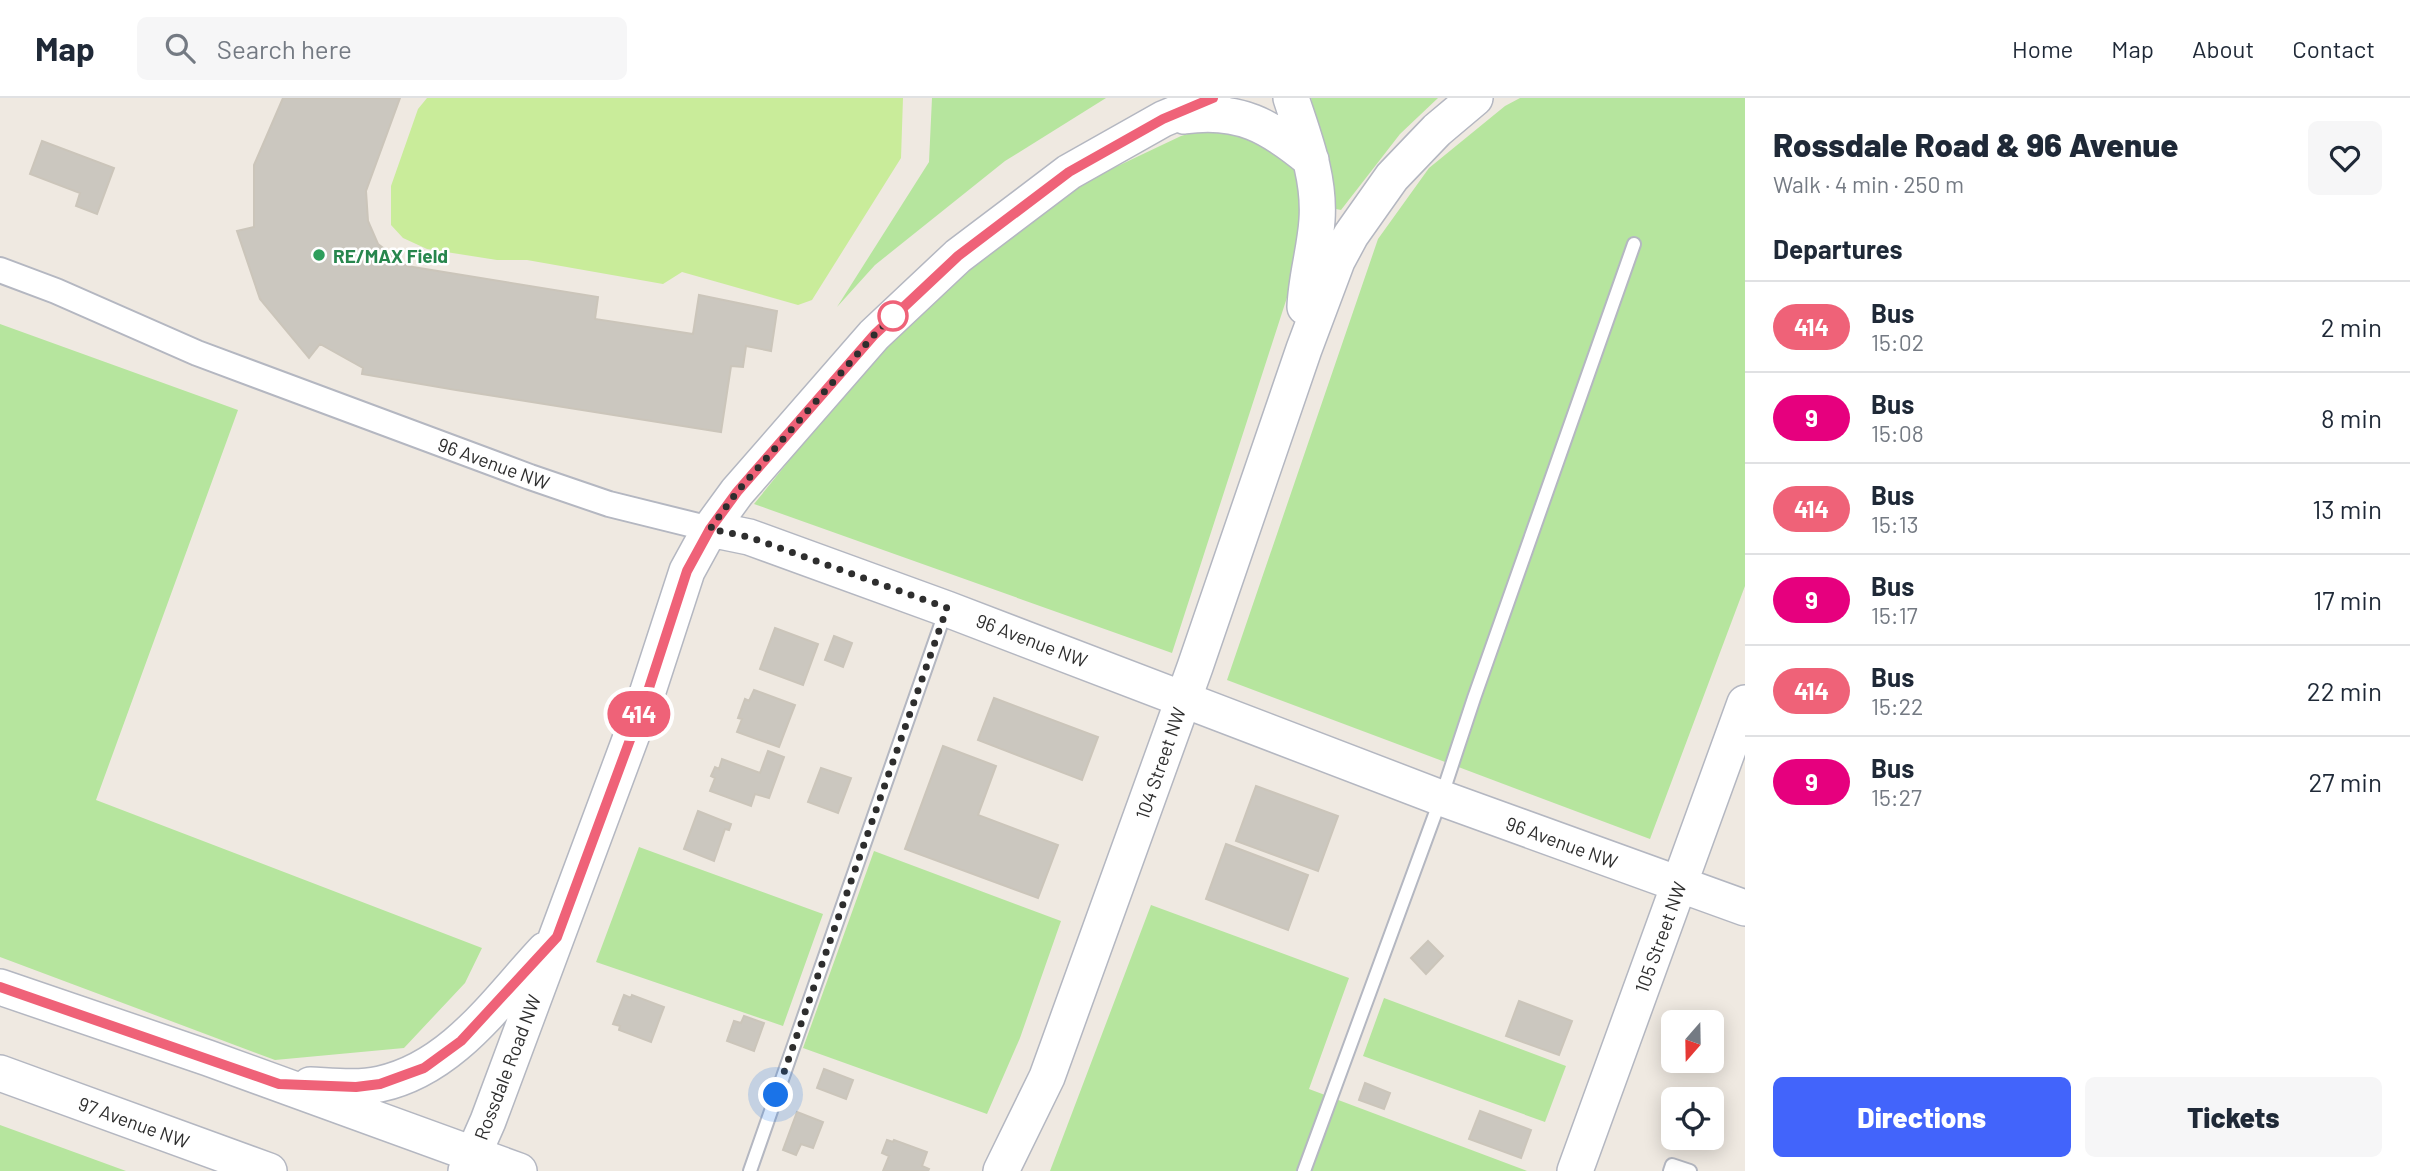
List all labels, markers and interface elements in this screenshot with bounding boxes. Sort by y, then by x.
search box [137,17,627,80]
text: Map [35,28,95,68]
icon: search [161,29,199,67]
text: Search here [217,33,352,64]
text: Home [2012,34,2073,63]
text: Map [2111,34,2154,63]
text: About [2192,34,2254,63]
text: Contact [2292,34,2375,63]
button: heart [2308,121,2382,195]
text: Rossdale Road & 96 Avenue [1773,124,2179,164]
text: Walk · 4 min · 250 m [1773,170,1964,198]
text: Departures [1773,233,1903,264]
place label: RE/MAX Field [333,244,448,267]
marker: RE/MAX Field [311,247,327,263]
text: Bus [1871,297,1914,328]
unlabelled marker [878,301,908,331]
text: 2 min [2321,311,2382,342]
text: 414 [1794,312,1829,341]
text: 15:02 [1871,328,1924,356]
text: Bus [1871,388,1914,419]
text: 8 min [2321,402,2382,433]
text: 9 [1805,403,1818,432]
text: 15:08 [1871,419,1924,447]
street label: 96 Avenue NW [435,432,553,494]
text: Bus [1871,479,1914,510]
text: 13 min [2312,493,2382,524]
text: 414 [1794,494,1829,523]
text: 15:13 [1871,510,1919,538]
text: Bus [1871,570,1914,601]
text: 17 min [2313,584,2382,615]
text: 9 [1805,585,1818,614]
text: 15:17 [1871,601,1918,629]
street label: 96 Avenue NW [973,608,1091,672]
text: Bus [1871,661,1914,692]
text: 22 min [2307,675,2382,706]
text: 414 [1794,676,1829,705]
line badge: 414 [599,691,679,737]
text: 15:22 [1871,692,1923,720]
text: 414 [621,699,657,728]
street label: 104 Street NW [1130,704,1190,822]
text: Bus [1871,752,1914,783]
text: 27 min [2308,766,2382,797]
text: 9 [1805,767,1818,796]
text: 15:27 [1871,783,1922,811]
street label: 96 Avenue NW [1503,811,1621,873]
street label: 105 Street NW [1629,878,1691,996]
street label: Rossdale Road NW [469,991,545,1143]
north arrow [1661,1010,1724,1073]
map controls [1661,1010,1724,1150]
your location [758,1077,793,1112]
button: Directions [1773,1077,2071,1157]
button: Tickets [2085,1077,2382,1157]
button: locate [1661,1087,1724,1150]
street label: 97 Avenue NW [75,1091,193,1153]

